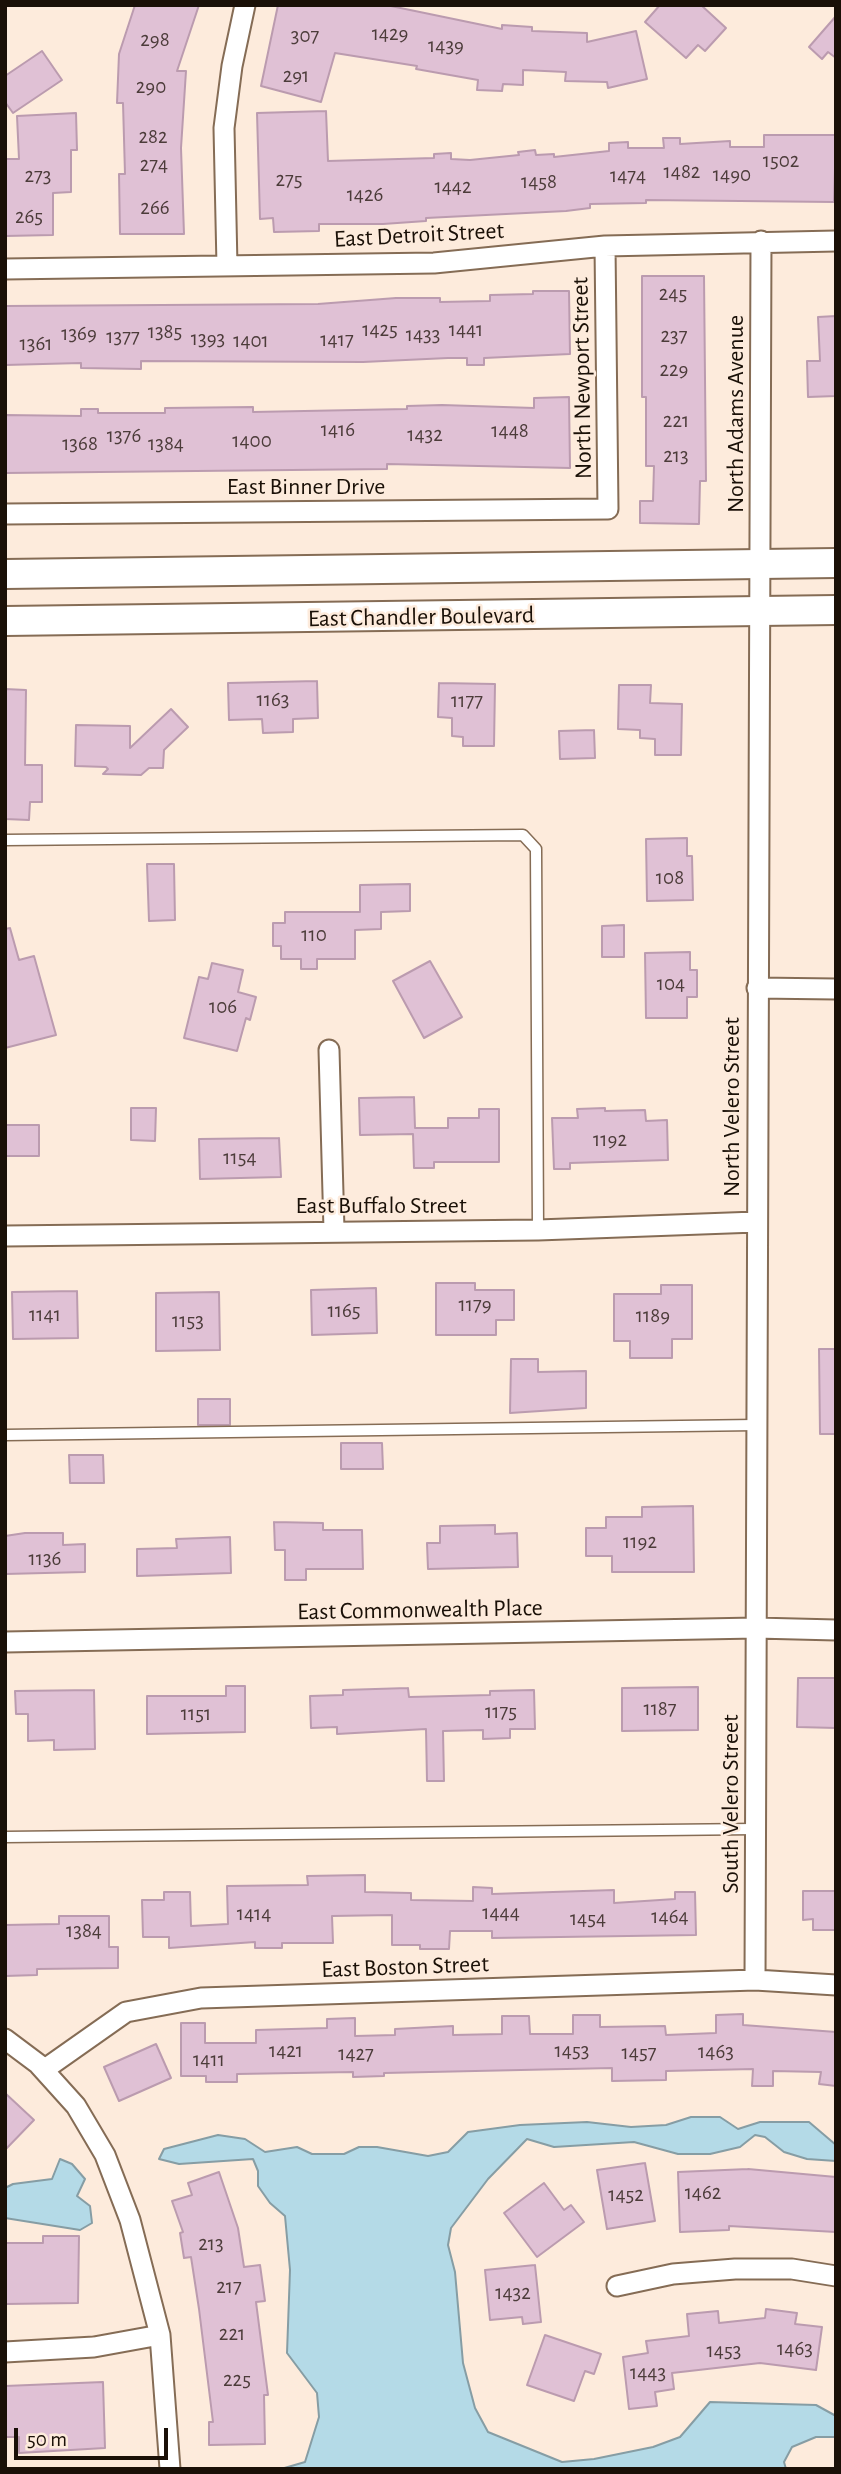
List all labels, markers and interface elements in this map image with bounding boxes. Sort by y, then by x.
house number: 1429 [372,21,408,47]
house number: 307 [291,23,319,49]
house number: 298 [140,27,170,53]
house number: 1439 [428,33,464,59]
house number: 291 [283,63,309,89]
house number: 290 [136,74,166,100]
house number: 282 [138,124,168,150]
house number: 1502 [763,148,799,174]
house number: 274 [140,152,168,178]
house number: 1482 [664,159,700,185]
house number: 1490 [713,162,751,188]
house number: 273 [25,163,51,189]
house number: 1474 [610,163,646,189]
house number: 275 [275,167,303,193]
house number: 1458 [521,169,557,195]
house number: 1442 [435,174,471,200]
house number: 1426 [347,182,383,208]
house number: 266 [140,195,170,221]
house number: 265 [15,204,43,230]
street label: East Detroit Street [333,216,505,254]
street label: North Newport Street [566,277,598,479]
house number: 245 [659,281,687,307]
street label: North Adams Avenue [722,315,750,513]
house number: 1425 [362,317,398,343]
house number: 1441 [449,317,483,343]
house number: 1385 [148,319,182,345]
house number: 1369 [61,321,97,347]
house number: 1433 [406,322,440,348]
house number: 237 [661,323,687,349]
house number: 1377 [106,324,140,350]
house number: 1393 [191,326,225,352]
house number: 1417 [320,327,354,353]
house number: 1401 [233,328,269,354]
house number: 1361 [20,331,52,357]
house number: 229 [660,357,688,383]
house number: 221 [663,408,689,434]
house number: 1416 [321,417,355,443]
house number: 1448 [491,418,529,444]
house number: 1432 [407,422,443,448]
house number: 1376 [107,423,141,449]
house number: 1400 [232,428,272,454]
house number: 1368 [62,431,98,457]
house number: 1384 [148,431,184,457]
house number: 213 [663,443,689,469]
street label: East Binner Drive [227,473,385,501]
street label: East Chandler Boulevard [308,601,534,633]
house number: 1163 [257,687,289,713]
house number: 1177 [451,688,483,714]
house number: 108 [656,865,684,891]
house number: 110 [301,922,327,948]
house number: 104 [657,971,685,997]
house number: 106 [209,994,237,1020]
street label: North Velero Street [718,1017,746,1197]
house number: 1192 [593,1127,627,1153]
house number: 1154 [223,1145,257,1171]
street label: East Buffalo Street [295,1192,467,1220]
house number: 1179 [458,1292,492,1318]
house number: 1165 [327,1298,361,1324]
house number: 1141 [29,1302,61,1328]
house number: 1189 [636,1303,670,1329]
house number: 1153 [172,1308,204,1334]
house number: 1192 [623,1529,657,1555]
house number: 1136 [29,1546,61,1572]
street label: East Commonwealth Place [297,1593,543,1627]
house number: 1187 [643,1696,677,1722]
house number: 1175 [485,1699,517,1725]
house number: 1151 [181,1701,211,1727]
street label: South Velero Street [717,1714,745,1894]
house number: 1444 [482,1900,520,1926]
house number: 1414 [237,1901,271,1927]
house number: 1464 [651,1904,689,1930]
house number: 1454 [570,1906,606,1932]
house number: 1384 [66,1918,102,1944]
street label: East Boston Street [321,1950,489,1984]
house number: 1421 [269,2038,303,2064]
house number: 1453 [555,2038,589,2064]
house number: 1463 [698,2039,734,2065]
house number: 1457 [622,2040,656,2066]
house number: 1427 [338,2041,374,2067]
house number: 1411 [193,2047,225,2073]
house number: 1462 [685,2180,721,2206]
house number: 1452 [608,2182,644,2208]
house number: 213 [198,2231,224,2257]
house number: 217 [216,2274,242,2300]
house number: 1432 [495,2280,531,2306]
house number: 221 [219,2321,245,2347]
house number: 1463 [777,2336,813,2362]
house number: 1453 [707,2338,741,2364]
house number: 1443 [630,2360,666,2386]
house number: 225 [223,2367,251,2393]
scale bar [18,2414,172,2458]
text: 50 m [27,2429,67,2450]

